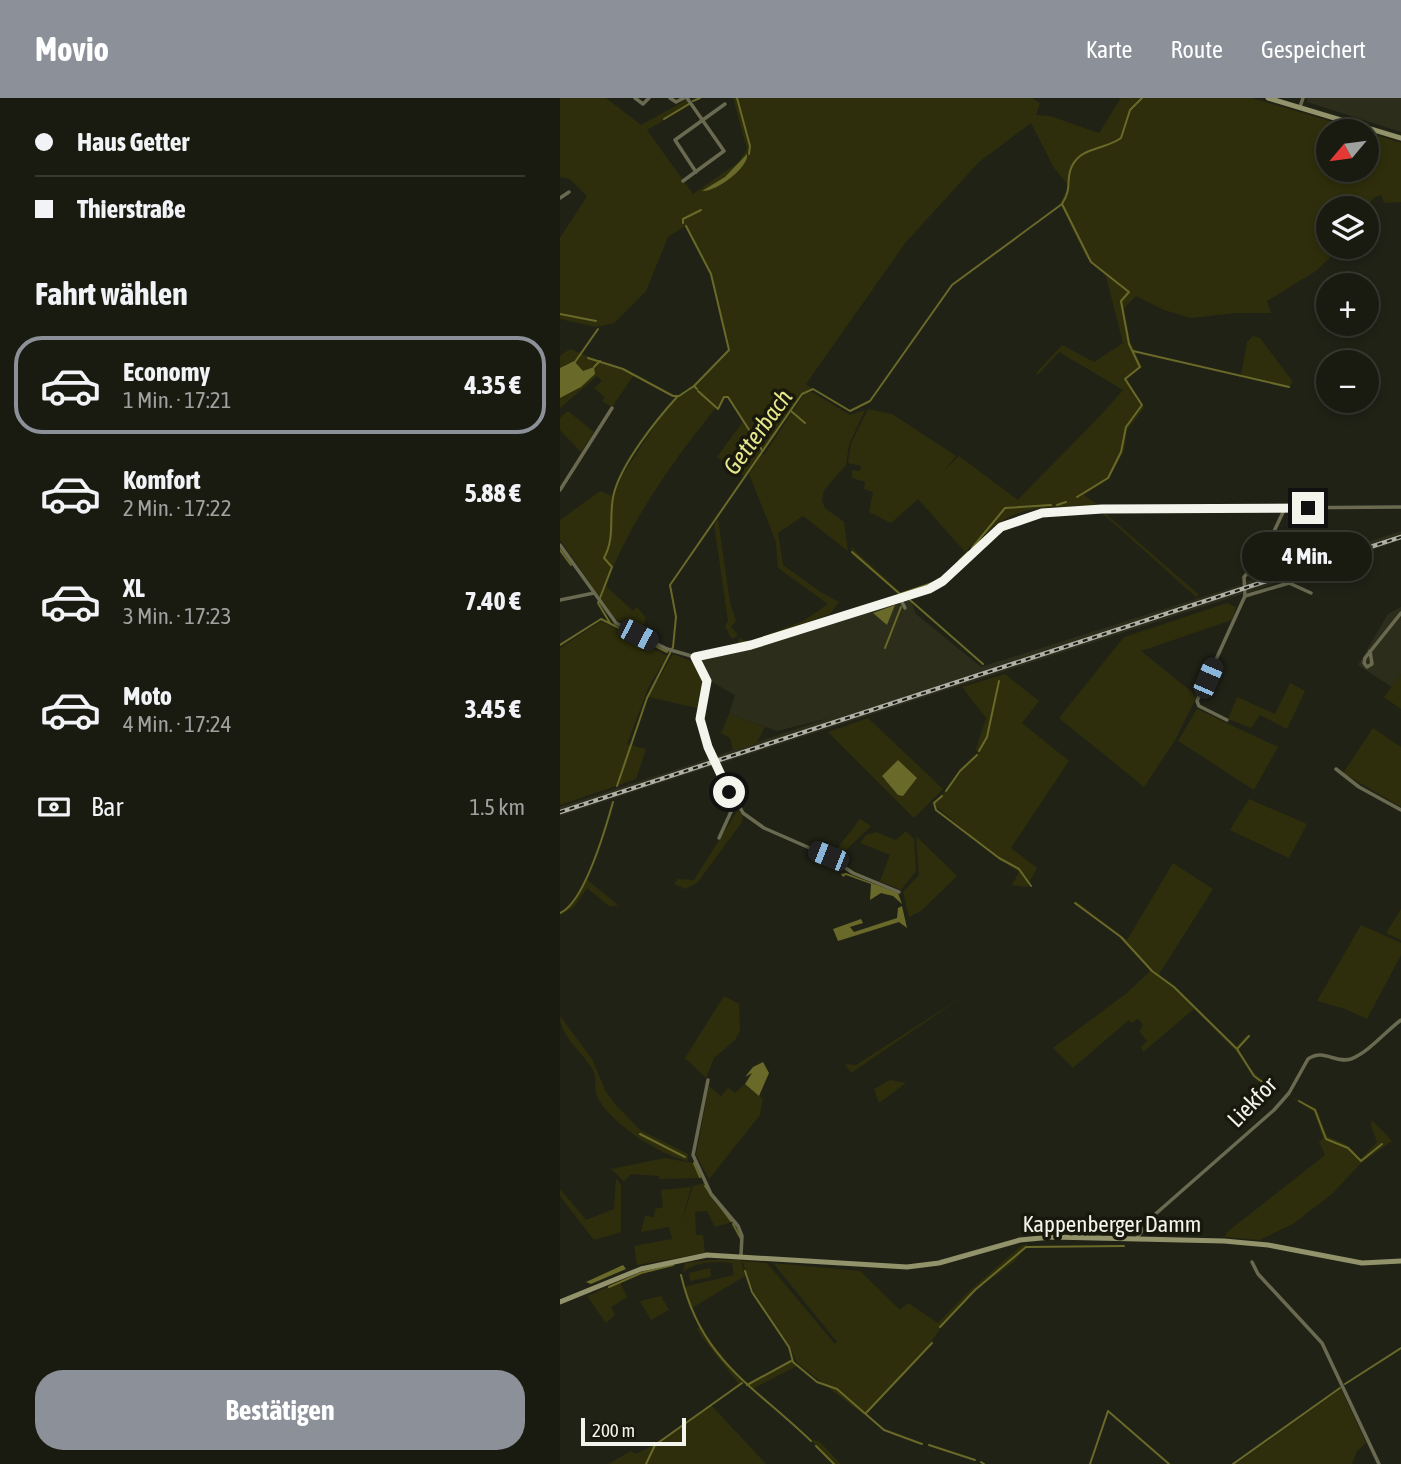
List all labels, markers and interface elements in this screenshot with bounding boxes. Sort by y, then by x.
text: Movio [35,30,109,68]
text: Karte [1086,36,1132,63]
text: Route [1170,36,1223,63]
text: Gespeichert [1261,36,1366,63]
north arrow [1316,119,1379,182]
map controls [1316,119,1379,413]
text: Haus Getter [77,127,189,157]
text: Thierstraße [77,194,186,224]
button: layers [1316,196,1379,259]
button: + [1316,273,1379,336]
text: Fahrt wählen [35,275,188,312]
button: − [1316,350,1379,413]
icon: car [39,354,102,417]
text: Economy [123,357,210,387]
text: 4.35 € [464,370,521,400]
water label: Getterbach [718,384,798,479]
text: 1 Min. · 17:21 [123,387,231,413]
icon: car [39,462,102,525]
text: Komfort [123,465,200,495]
text: 5.88 € [464,478,521,508]
route end [1292,492,1324,524]
text: 2 Min. · 17:22 [123,495,231,521]
callout: 4 Min. [1243,532,1373,582]
text: 4 Min. [1282,543,1332,569]
icon: car [39,570,102,633]
text: XL [123,573,145,603]
text: 7.40 € [464,586,521,616]
text: 3 Min. · 17:23 [123,603,231,629]
car [615,616,662,654]
car [1191,655,1226,701]
icon: car [39,678,102,741]
text: Moto [123,681,172,711]
text: 3.45 € [464,694,521,724]
text: 4 Min. · 17:24 [123,711,231,737]
route start [713,776,745,808]
icon: cash [35,788,73,826]
text: Bar [91,792,123,822]
text: 1.5 km [469,794,525,820]
car [805,838,852,874]
street label: Liekfor [1222,1071,1283,1132]
street label: Kappenberger Damm [1023,1211,1201,1237]
button: Bestätigen [35,1370,525,1450]
scale bar [581,1415,686,1447]
text: 200 m [592,1419,635,1441]

